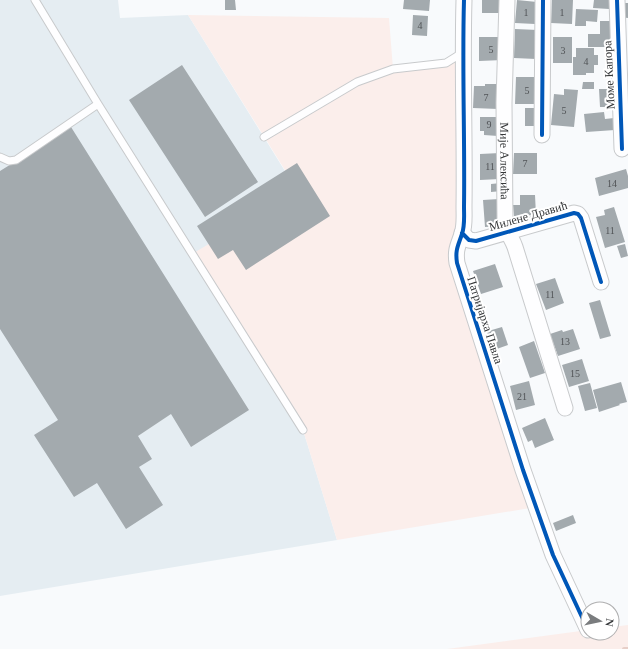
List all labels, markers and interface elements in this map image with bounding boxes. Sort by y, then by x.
house number: 1 [524,7,529,18]
house number: 1 [560,7,565,18]
house number: 4 [418,20,423,31]
street label: Моме Капора [600,40,618,110]
house number: 5 [489,44,494,55]
house number: 3 [561,45,566,56]
house number: 4 [584,56,589,67]
house number: 5 [525,85,530,96]
house number: 7 [484,92,489,103]
house number: 5 [562,105,567,116]
house number: 9 [487,119,492,130]
street label: Мије Алексића [497,122,512,200]
house number: 7 [523,158,528,169]
house number: 11 [485,161,495,172]
house number: 14 [607,178,617,189]
street label: Милене Дравић [487,198,569,234]
house number: 11 [605,225,615,236]
street label: Патријарха Павла [464,274,506,366]
house number: 11 [545,289,555,300]
house number: 13 [560,336,570,347]
house number: 15 [570,368,580,379]
house number: 21 [517,391,527,402]
north arrow [580,601,620,641]
text: N [603,618,616,627]

